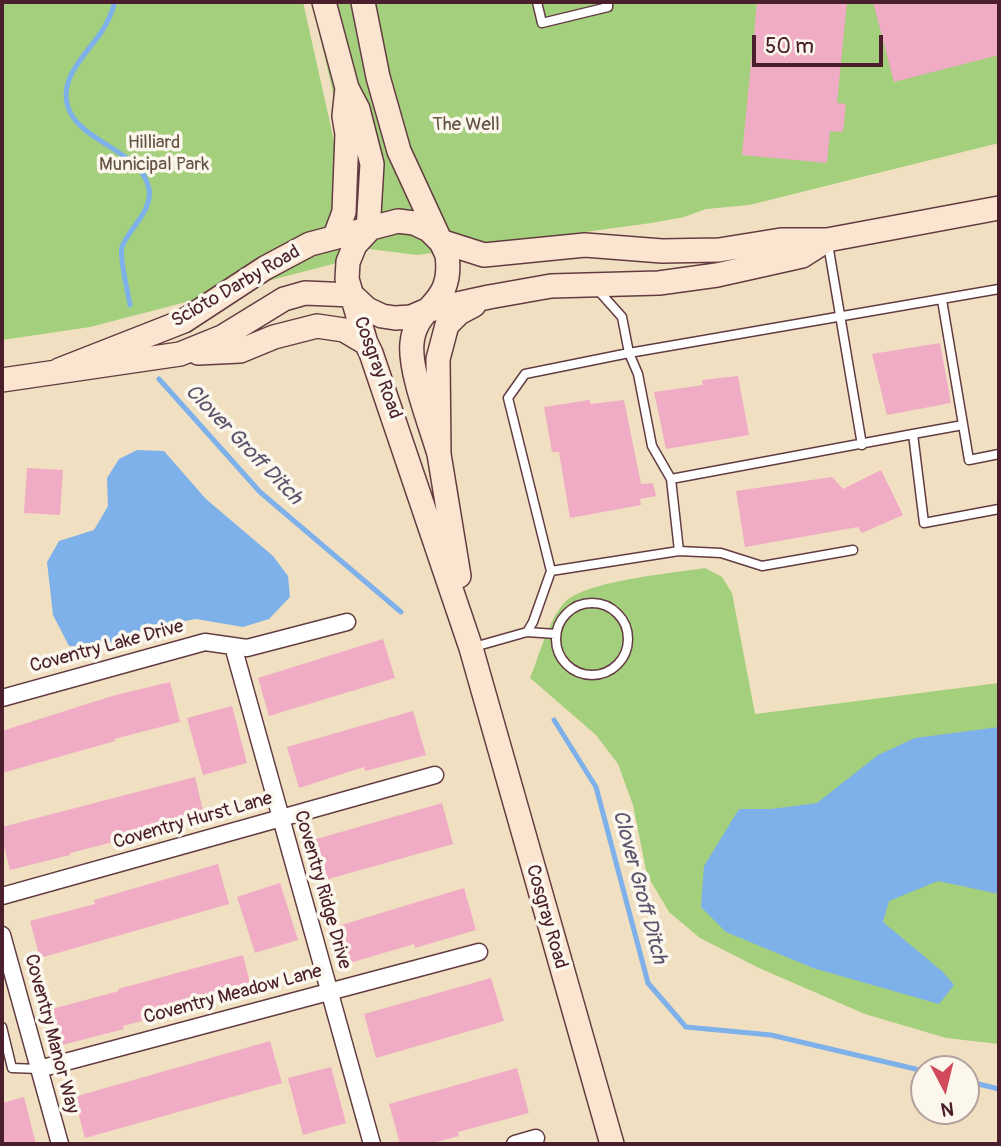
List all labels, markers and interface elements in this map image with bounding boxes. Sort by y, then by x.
scale bar [756,21,887,65]
text: 50 m [765,33,814,60]
park label: The Well [432,114,500,136]
park label: Hilliard Municipal Park [99,132,209,176]
street label: Scioto Darby Road [168,241,304,333]
street label: Cosgray Road [348,314,406,422]
water label: Clover Groff Ditch [179,380,307,510]
street label: Coventry Lake Drive [28,616,186,678]
street label: Coventry Hurst Lane [111,787,275,855]
street label: Coventry Ridge Drive [288,808,356,972]
water label: Clover Groff Ditch [606,808,672,966]
street label: Cosgray Road [520,862,572,972]
street label: Coventry Manor Way [19,952,83,1116]
street label: Coventry Meadow Lane [141,960,325,1030]
north arrow [910,1055,980,1125]
text: N [939,1096,955,1122]

